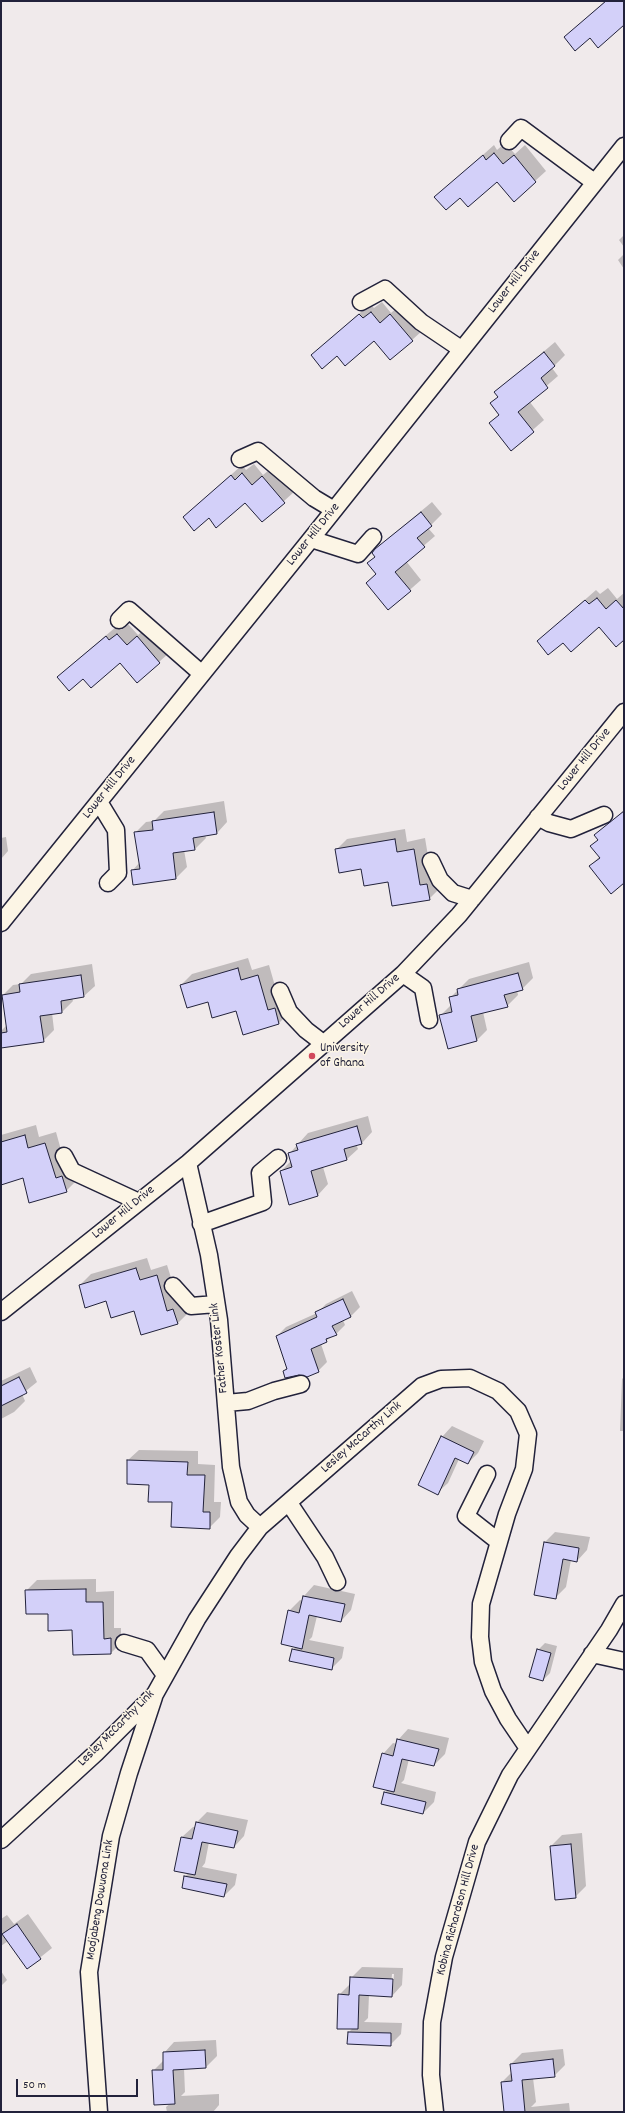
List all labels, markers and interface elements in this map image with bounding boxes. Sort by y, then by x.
street label: Lower Hill Drive [485,247,545,317]
street label: Lower Hill Drive [284,500,344,570]
street label: Lower Hill Drive [555,725,615,795]
street label: Lower Hill Drive [80,753,140,823]
street label: Lower Hill Drive [336,971,404,1033]
place label: University of Ghana [320,1041,369,1072]
marker: University of Ghana [307,1051,317,1061]
street label: Lower Hill Drive [89,1183,159,1243]
street label: Father Koster Link [207,1302,233,1394]
street label: Lesley McCarthy Link [318,1399,406,1477]
street label: Lesley McCarthy Link [76,1688,158,1770]
street label: Modjabeng Dowuona Link [84,1839,118,1961]
street label: Kobina Richardson Hill Drive [434,1843,484,1977]
scale bar [18,2071,140,2097]
text: 50 m [23,2077,46,2094]

